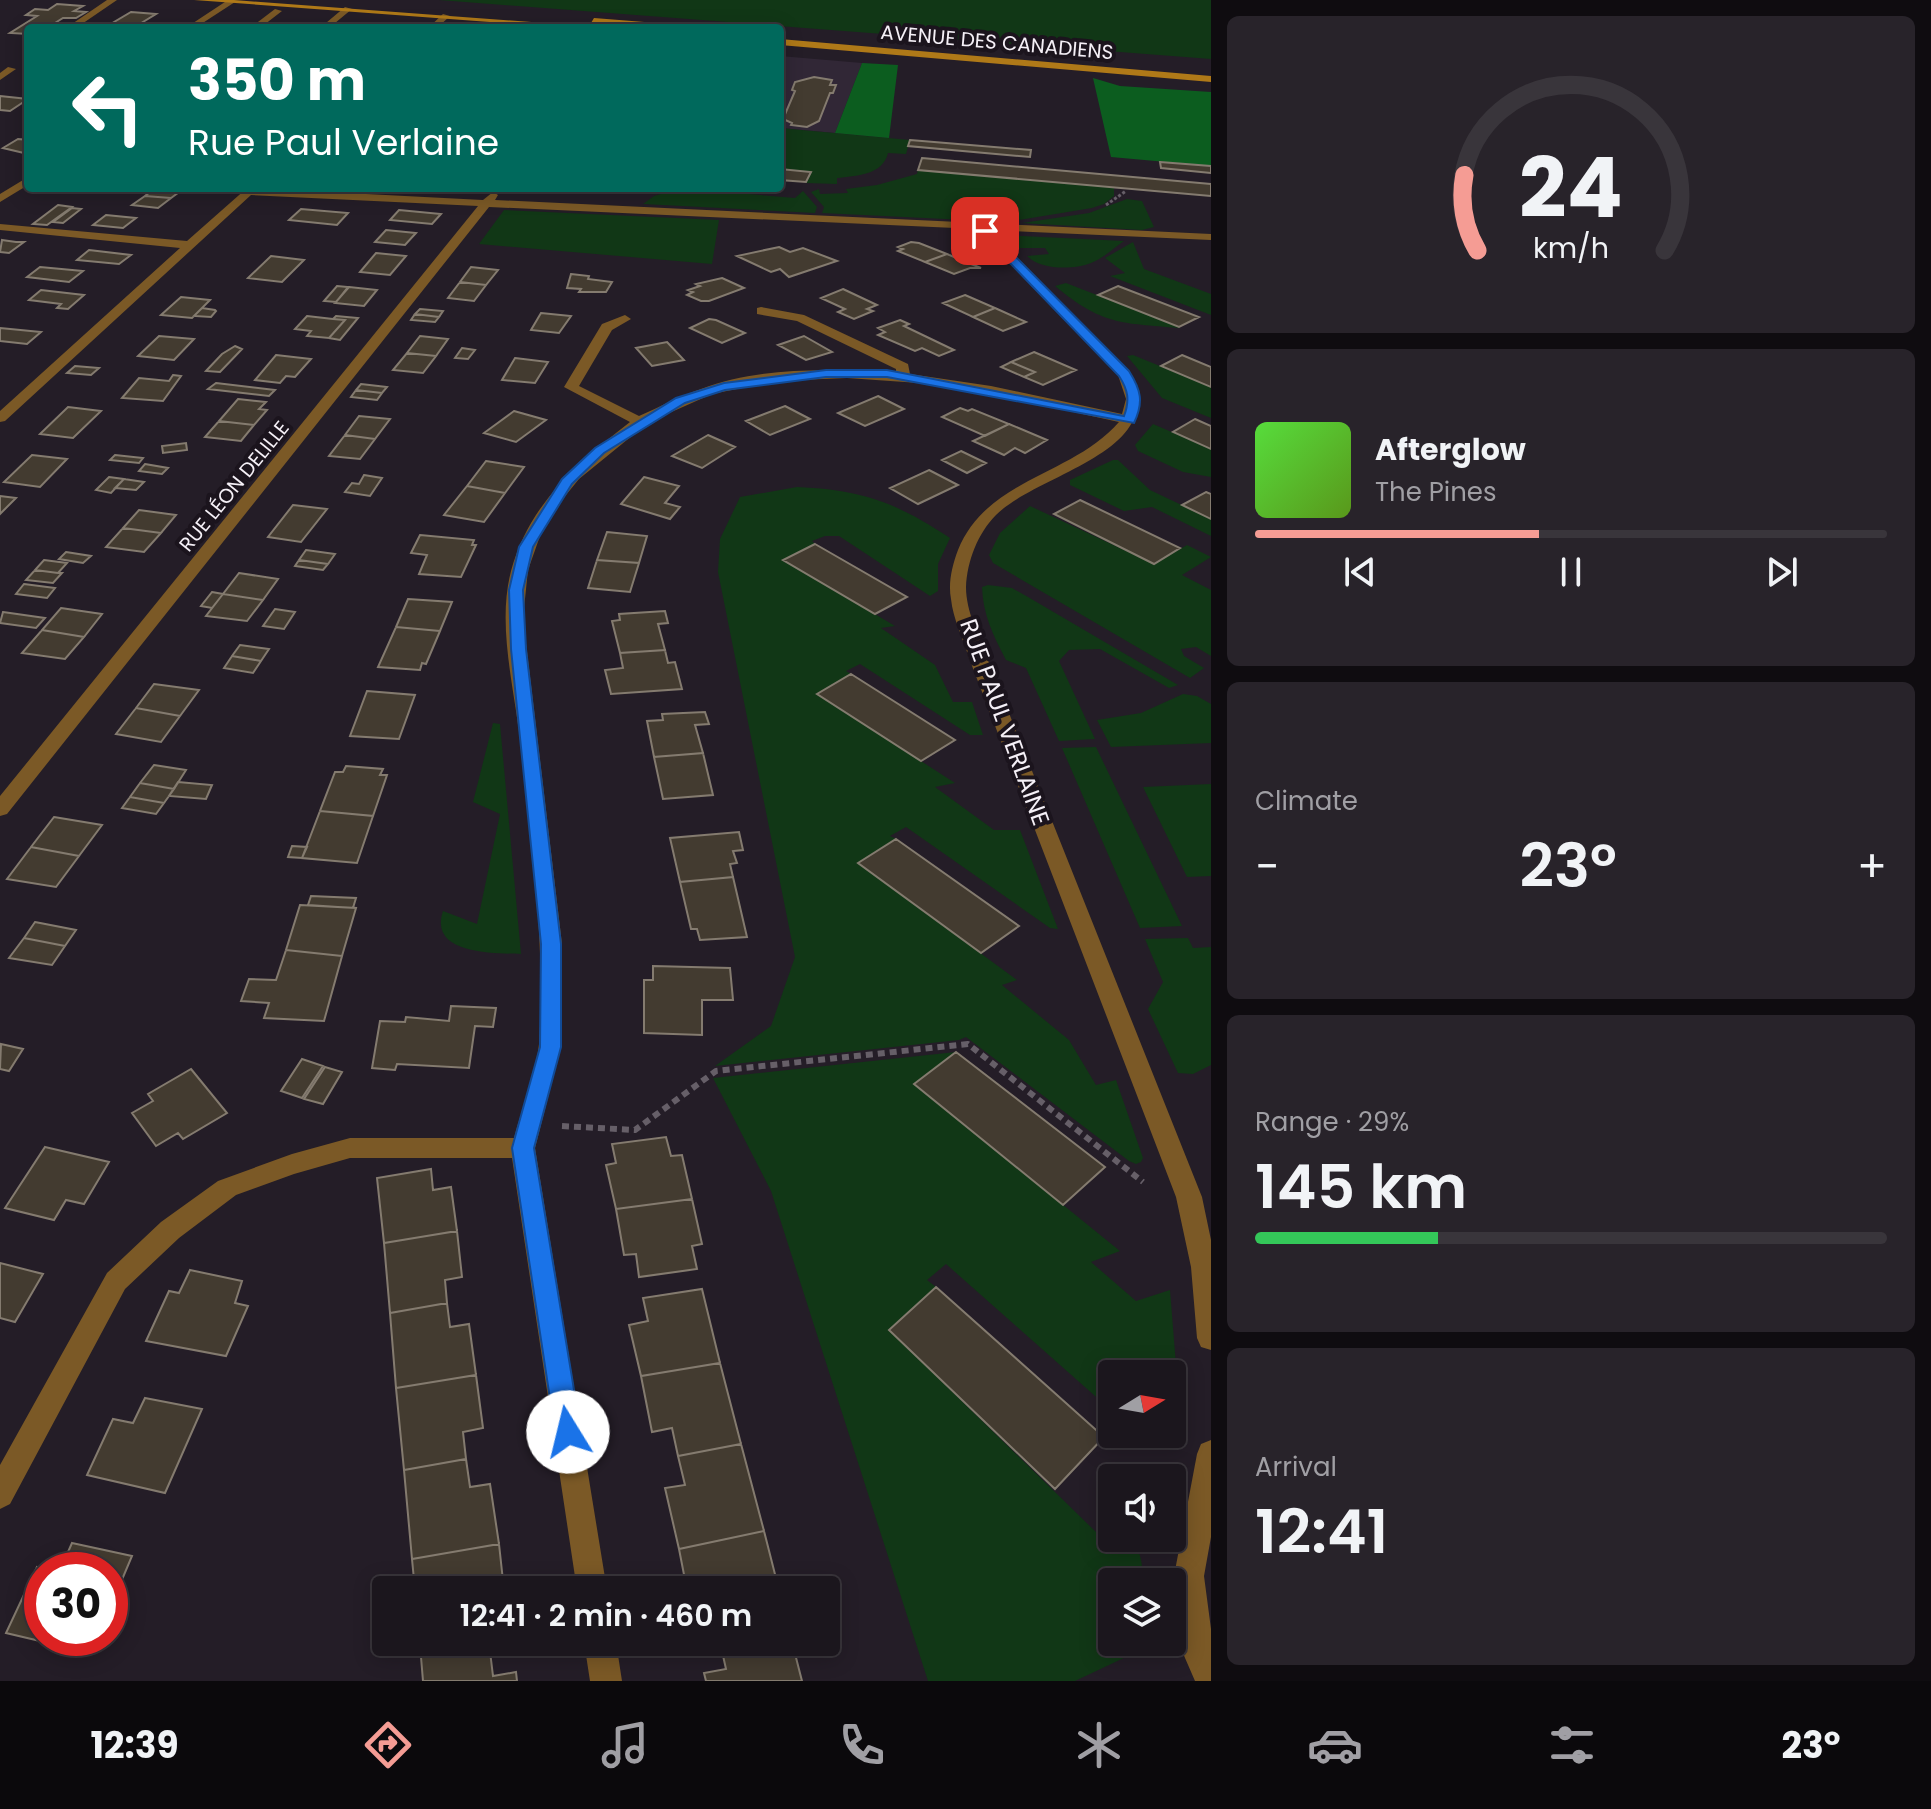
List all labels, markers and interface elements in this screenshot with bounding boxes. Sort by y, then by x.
street label: AVENUE DES CANADIENS [879,18,1115,66]
text: 350 m [188,41,366,120]
icon: left [56,56,160,160]
text: Rue Paul Verlaine [188,117,499,168]
text: 24 [1519,129,1623,245]
pin [951,197,1019,265]
icon: arrive [963,209,1007,253]
text: km/h [1533,228,1609,268]
street label: RUE LÉON DELILLE [173,415,295,557]
text: Afterglow [1375,428,1526,471]
text: The Pines [1375,474,1497,510]
icon: previous [1338,550,1382,594]
icon: pause [1549,550,1593,594]
icon: next [1760,550,1804,594]
street label: RUE PAUL VERLAINE [952,614,1058,830]
text: Climate [1255,783,1358,819]
text: 23° [1520,824,1617,908]
text: − [1255,836,1279,897]
text: + [1857,836,1887,897]
text: Range · 29% [1255,1104,1409,1140]
text: 145 km [1255,1145,1467,1229]
north arrow [1098,1360,1186,1448]
map controls [1098,1360,1186,1656]
position arrow [526,1390,610,1474]
text: Arrival [1255,1449,1337,1485]
button: sound [1098,1464,1186,1552]
text: 12:41 [1255,1490,1388,1574]
speed limit sign: 30 [24,1552,128,1656]
button: layers [1098,1568,1186,1656]
text: 12:41 · 2 min · 460 m [460,1594,752,1637]
icon: directions [360,1717,416,1773]
icon: music [597,1717,653,1773]
icon: phone [834,1717,890,1773]
icon: climate [1071,1717,1127,1773]
icon: car [1307,1717,1363,1773]
icon: filters [1544,1717,1600,1773]
text: 12:39 [90,1720,179,1771]
text: 23° [1781,1720,1840,1771]

